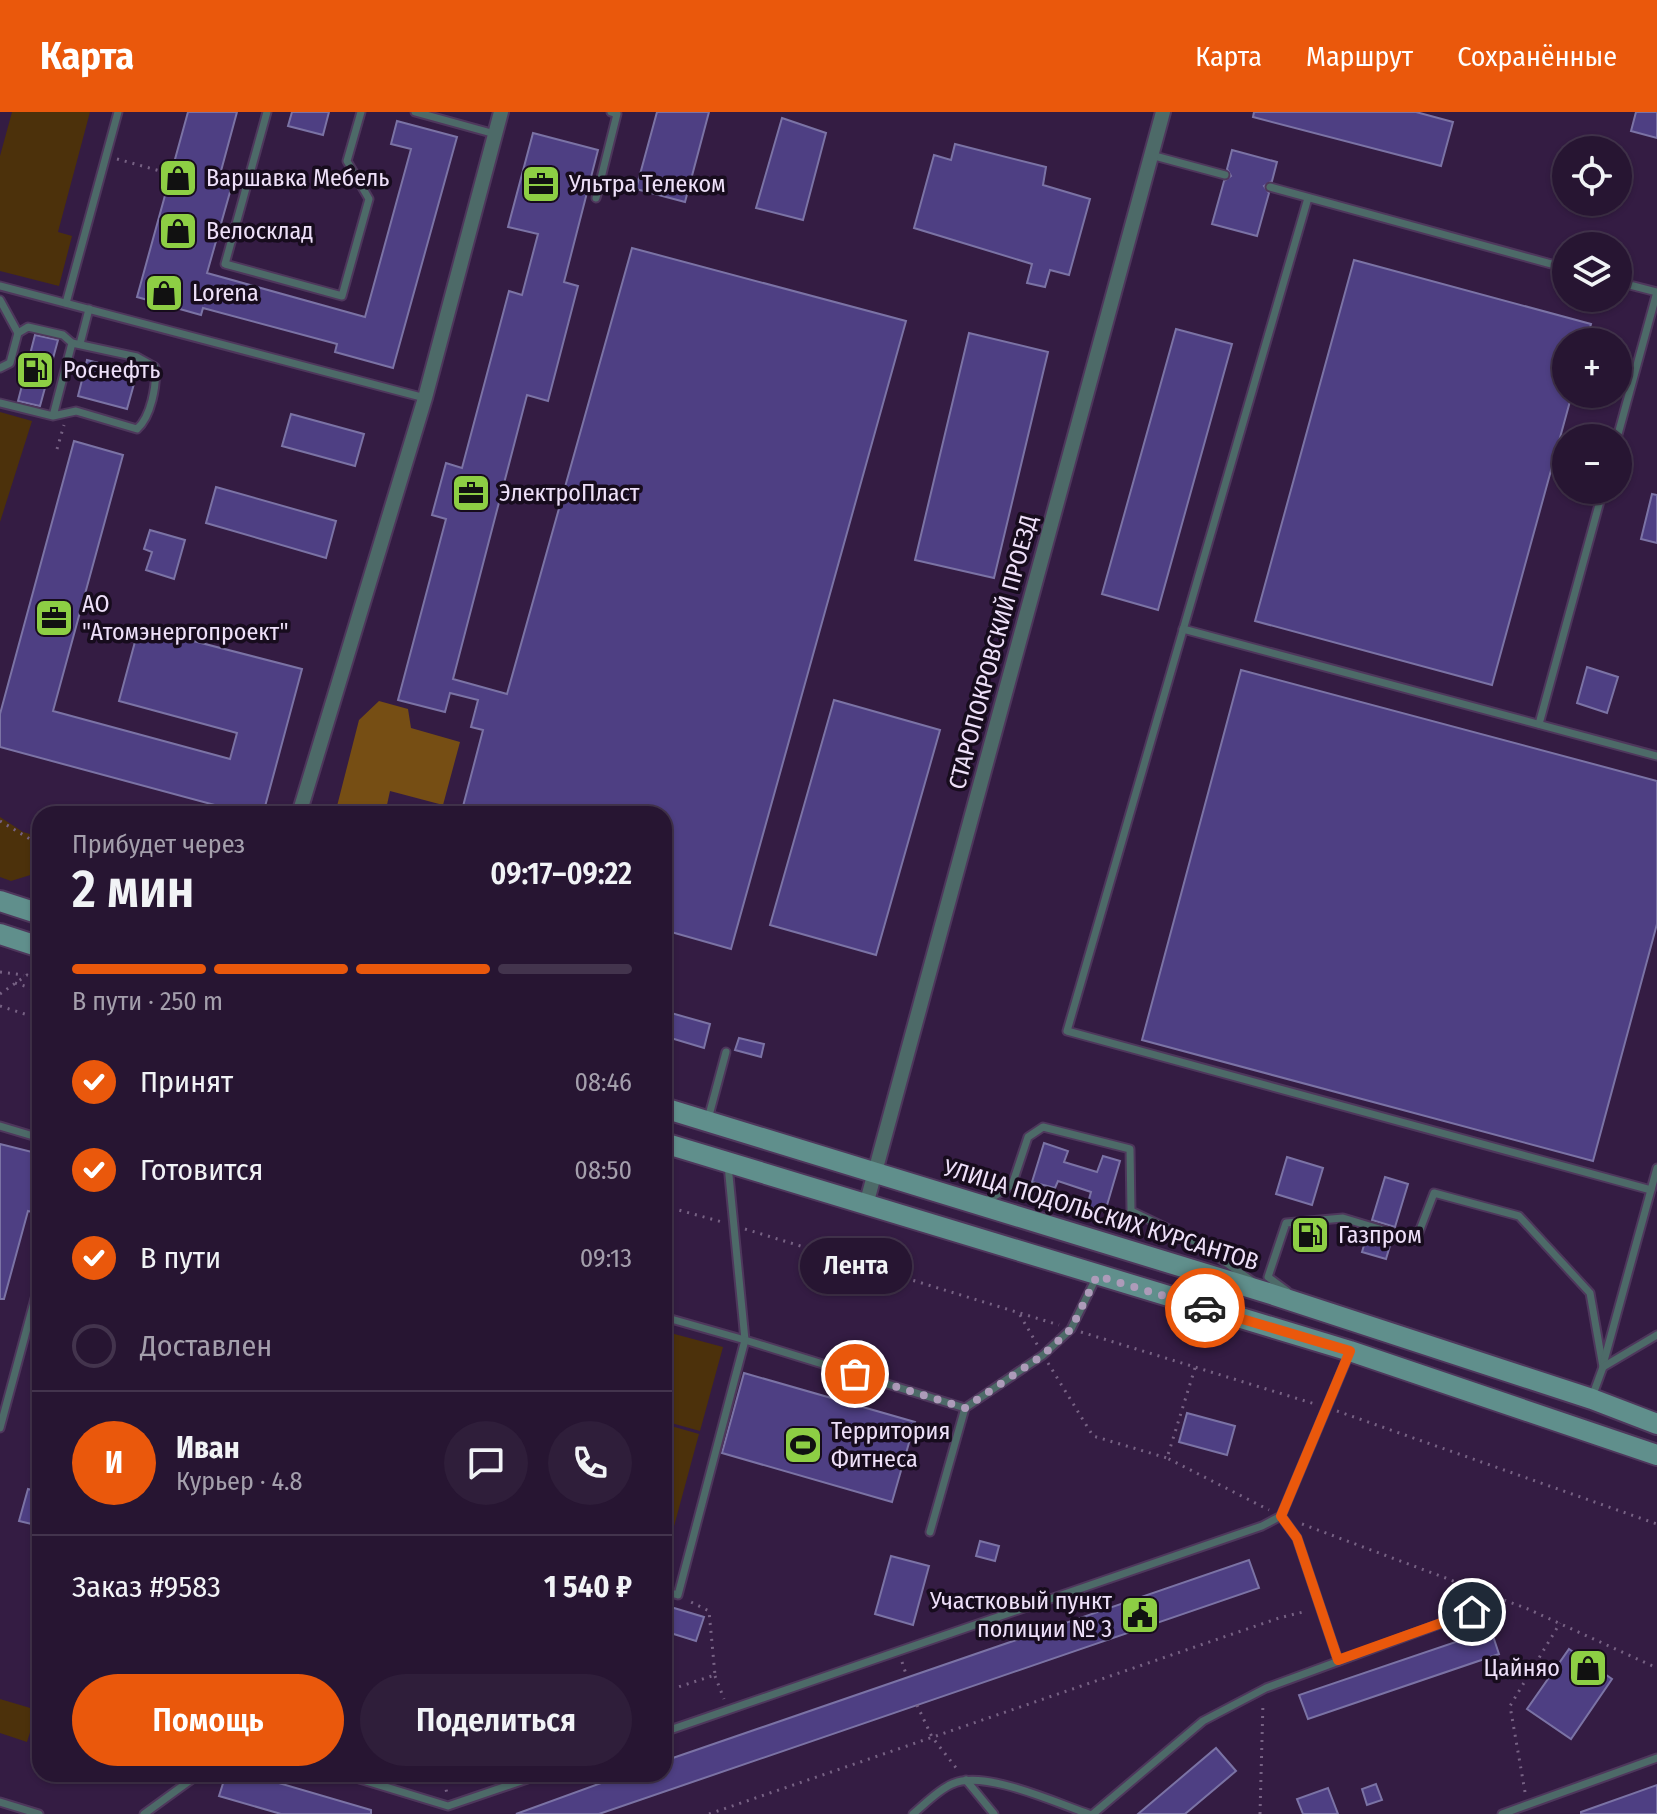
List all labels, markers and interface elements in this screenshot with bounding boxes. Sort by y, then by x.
text: Карта [40,33,134,79]
text: Карта [1195,40,1262,73]
text: Маршрут [1306,40,1413,73]
text: Сохранённые [1457,40,1617,73]
map controls [1552,136,1632,504]
button: locate [1552,136,1632,216]
shop icon: Варшавка Мебель [157,157,199,199]
office icon: Ультра Телеком [520,163,562,205]
place label: Варшавка Мебель [206,164,389,192]
place label: Ультра Телеком [568,170,726,198]
shop icon: Велосклад [157,210,199,252]
place label: Велосклад [206,217,313,245]
button: layers [1552,232,1632,312]
shop icon: Lorena [143,272,185,314]
place label: Lorena [192,279,259,307]
button: + [1552,328,1632,408]
fuel station icon: Роснефть [14,349,56,391]
place label: Роснефть [63,356,160,384]
button: − [1552,424,1632,504]
office icon: ЭлектроПласт [450,472,492,514]
place label: ЭлектроПласт [499,479,640,507]
street label: СТАРОПОКРОВСКИЙ ПРОЕЗД [943,512,1043,792]
place label: АО "Атомэнергопроект" [82,590,289,646]
office icon: АО "Атомэнергопроект" [33,597,75,639]
text: Прибудет через [72,829,245,860]
text: 09:17–09:22 [490,856,632,892]
text: 2 мин [72,858,195,921]
text: В пути · 250 m [72,986,223,1017]
icon: check [72,1060,116,1104]
text: Принят [140,1064,233,1100]
text: 08:46 [575,1067,632,1098]
icon: check [72,1148,116,1192]
text: Готовится [140,1152,263,1188]
street label: УЛИЦА ПОДОЛЬСКИХ КУРСАНТОВ [939,1153,1262,1276]
text: 08:50 [574,1155,632,1186]
fuel station icon: Газпром [1289,1214,1331,1256]
place label: Газпром [1338,1221,1422,1249]
icon: check [72,1236,116,1280]
callout: Лента [799,1238,911,1294]
text: В пути [140,1240,221,1276]
text: 09:13 [580,1243,632,1274]
text: Лента [823,1250,889,1281]
courier [1165,1268,1245,1348]
icon: car [1183,1286,1227,1330]
text: Доставлен [140,1328,272,1364]
pin [821,1340,889,1408]
icon: bag [833,1352,877,1396]
place label: Территория Фитнеса [831,1417,950,1473]
button: chat [444,1421,528,1505]
button: phone [548,1421,632,1505]
sports icon: Территория Фитнеса [782,1424,824,1466]
text: Иван [176,1430,240,1466]
text: И [105,1445,123,1481]
text: Курьер · 4.8 [176,1466,303,1497]
text: Заказ #9583 [72,1569,221,1605]
text: 1 540 ₽ [544,1569,632,1605]
pin [1438,1578,1506,1646]
place label: Участковый пункт полиции № 3 [929,1587,1112,1643]
icon: home [1450,1590,1494,1634]
public building icon: Участковый пункт полиции № 3 [1119,1594,1161,1636]
shop icon: Цайняо [1567,1647,1609,1689]
place label: Цайняо [1484,1654,1560,1682]
button: Помощь [72,1674,344,1766]
button: Поделиться [360,1674,632,1766]

